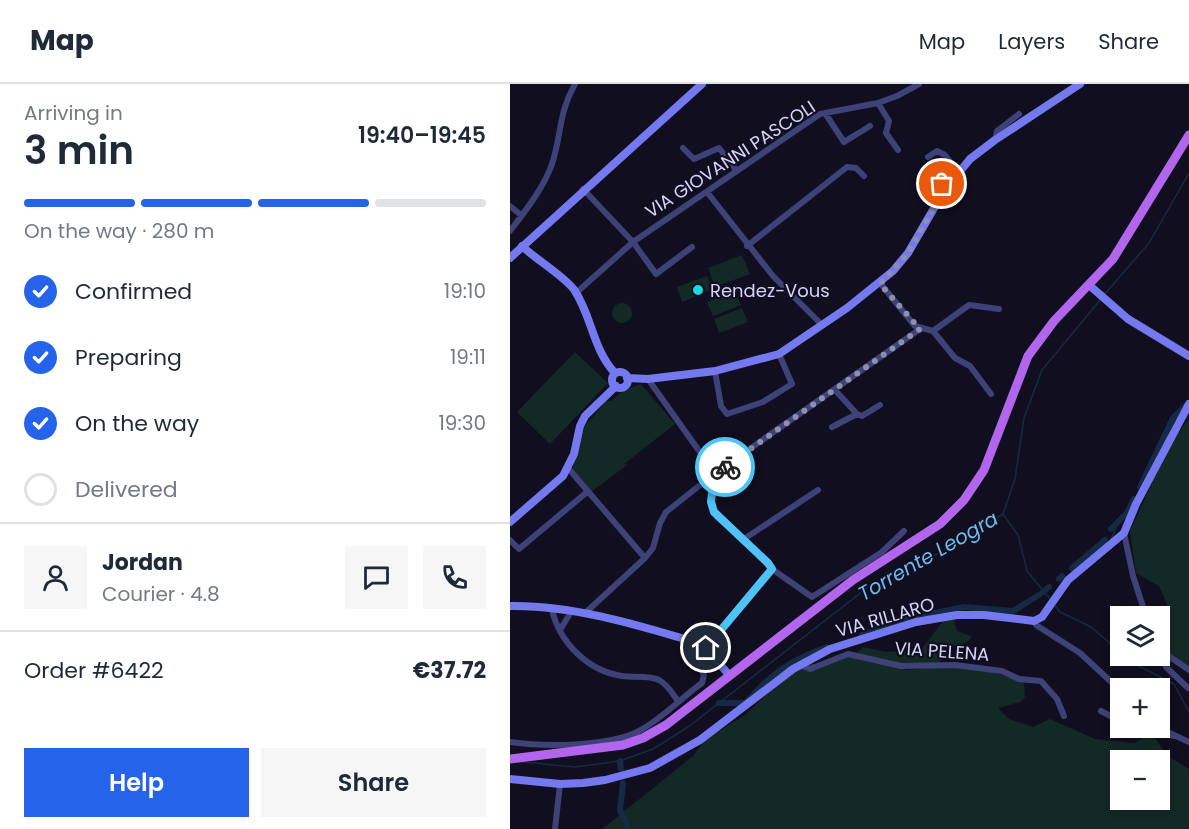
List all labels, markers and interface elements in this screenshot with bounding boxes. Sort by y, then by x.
text: Map [30,21,94,60]
text: Map [919,27,965,56]
text: Layers [998,27,1065,56]
text: Share [1098,27,1159,56]
street label: VIA GIOVANNI PASCOLI [640,95,820,223]
text: Arriving in [24,99,123,127]
text: 19:40–19:45 [358,120,486,151]
text: 3 min [24,123,134,178]
pin [916,158,967,209]
icon: bag [925,167,958,200]
text: On the way · 280 m [24,217,214,245]
icon: check [24,275,57,308]
text: Confirmed [75,276,192,307]
text: 19:10 [444,277,486,305]
place label: Rendez-Vous [710,278,830,303]
marker: Rendez-Vous [691,283,705,297]
icon: check [24,341,57,374]
text: Preparing [75,342,182,373]
text: 19:11 [450,343,486,371]
icon: check [24,407,57,440]
text: On the way [75,408,199,439]
text: 19:30 [438,409,486,437]
courier [695,437,755,497]
icon: bike [709,451,742,484]
text: Delivered [75,474,178,505]
water label: Torrente Leogra [853,504,1003,608]
button: person [24,546,87,609]
button: chat [345,546,408,609]
button: phone [423,546,486,609]
text: Jordan [102,547,183,578]
text: Courier · 4.8 [102,580,220,608]
street label: VIA RILLARO [833,591,937,643]
map controls [1110,606,1170,810]
button: layers [1110,606,1170,666]
pin [680,622,731,673]
icon: home [689,631,722,664]
street label: VIA PELENA [894,635,990,667]
text: Order #6422 [24,655,164,686]
text: €37.72 [413,655,486,686]
button: + [1110,678,1170,738]
button: Help [24,748,249,817]
button: Share [261,748,486,817]
button: − [1110,750,1170,810]

